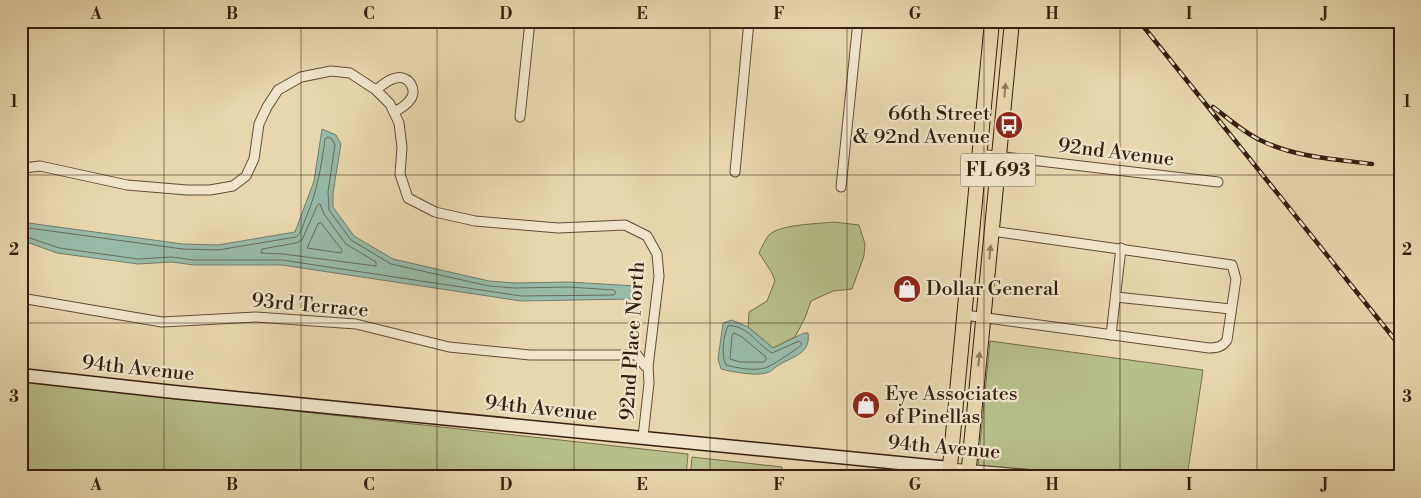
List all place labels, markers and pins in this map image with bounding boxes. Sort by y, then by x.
place label: 66th Street & 92nd Avenue [853,102,990,150]
bus stop icon: 66th Street & 92nd Avenue [994,110,1024,140]
shop icon: Dollar General [892,274,922,304]
place label: Dollar General [926,277,1059,302]
place label: Eye Associates of Pinellas [885,382,1018,430]
shop icon: Eye Associates of Pinellas [851,390,881,420]

